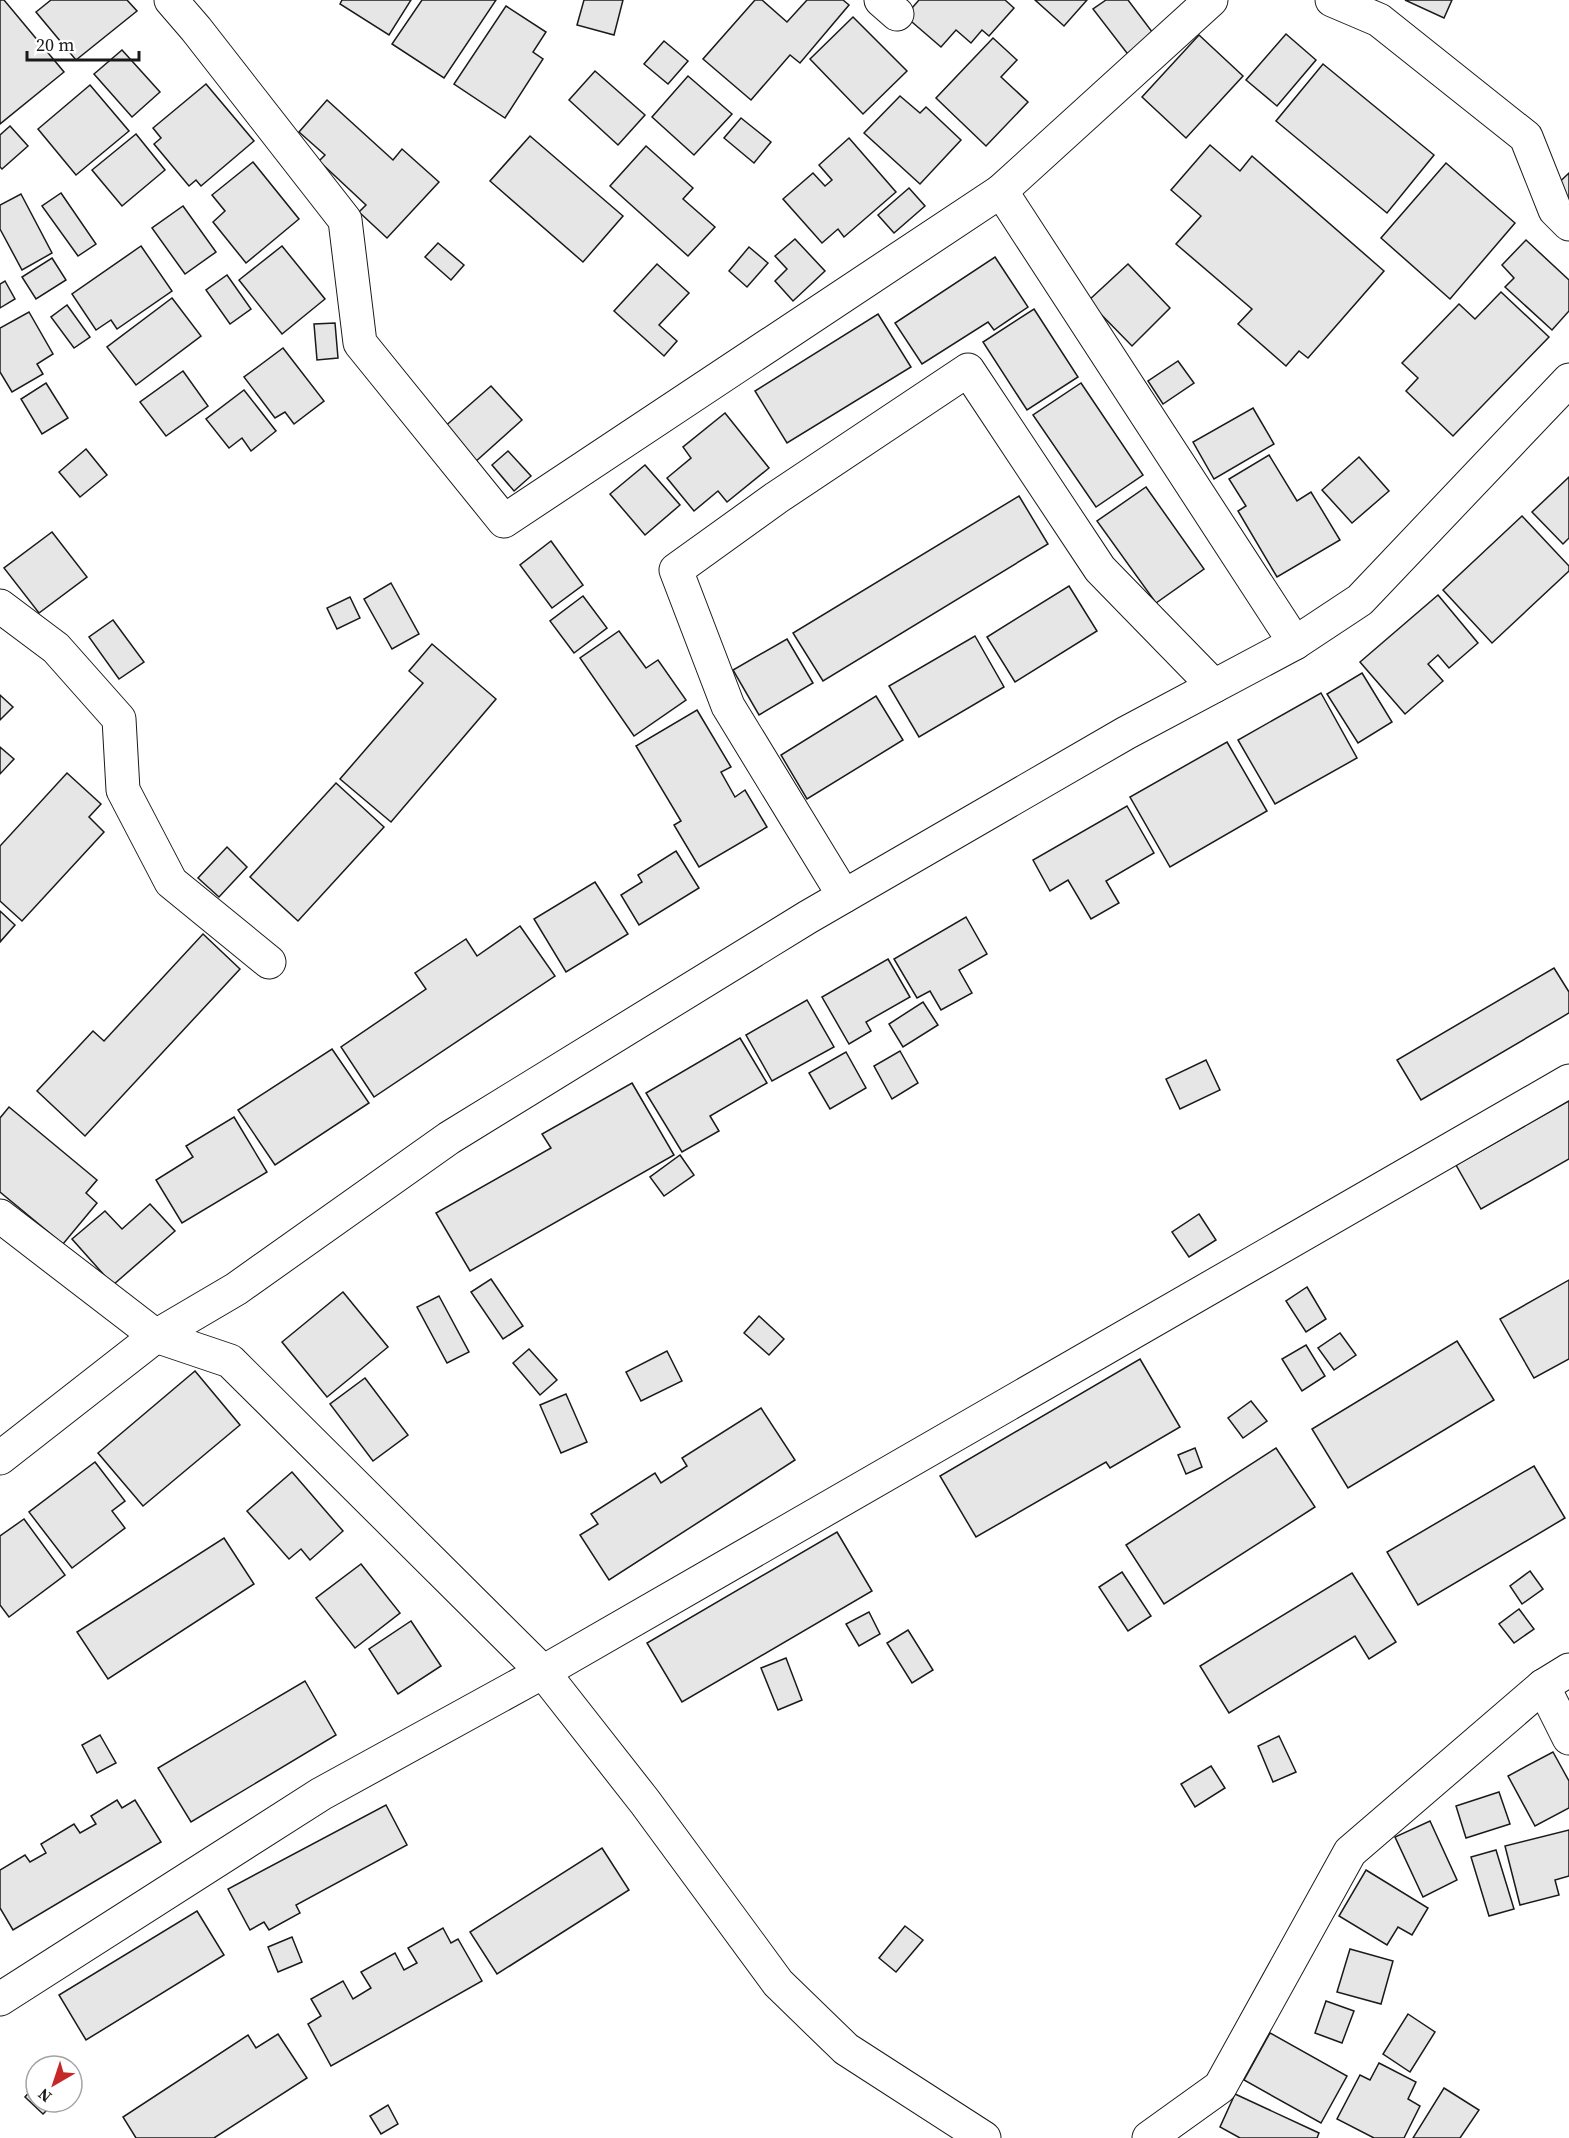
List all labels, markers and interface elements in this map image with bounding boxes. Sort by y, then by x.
scale bar [27,24,140,62]
text: 20 m [36,32,74,57]
north arrow [24,2054,84,2114]
text: N [33,2083,56,2108]

